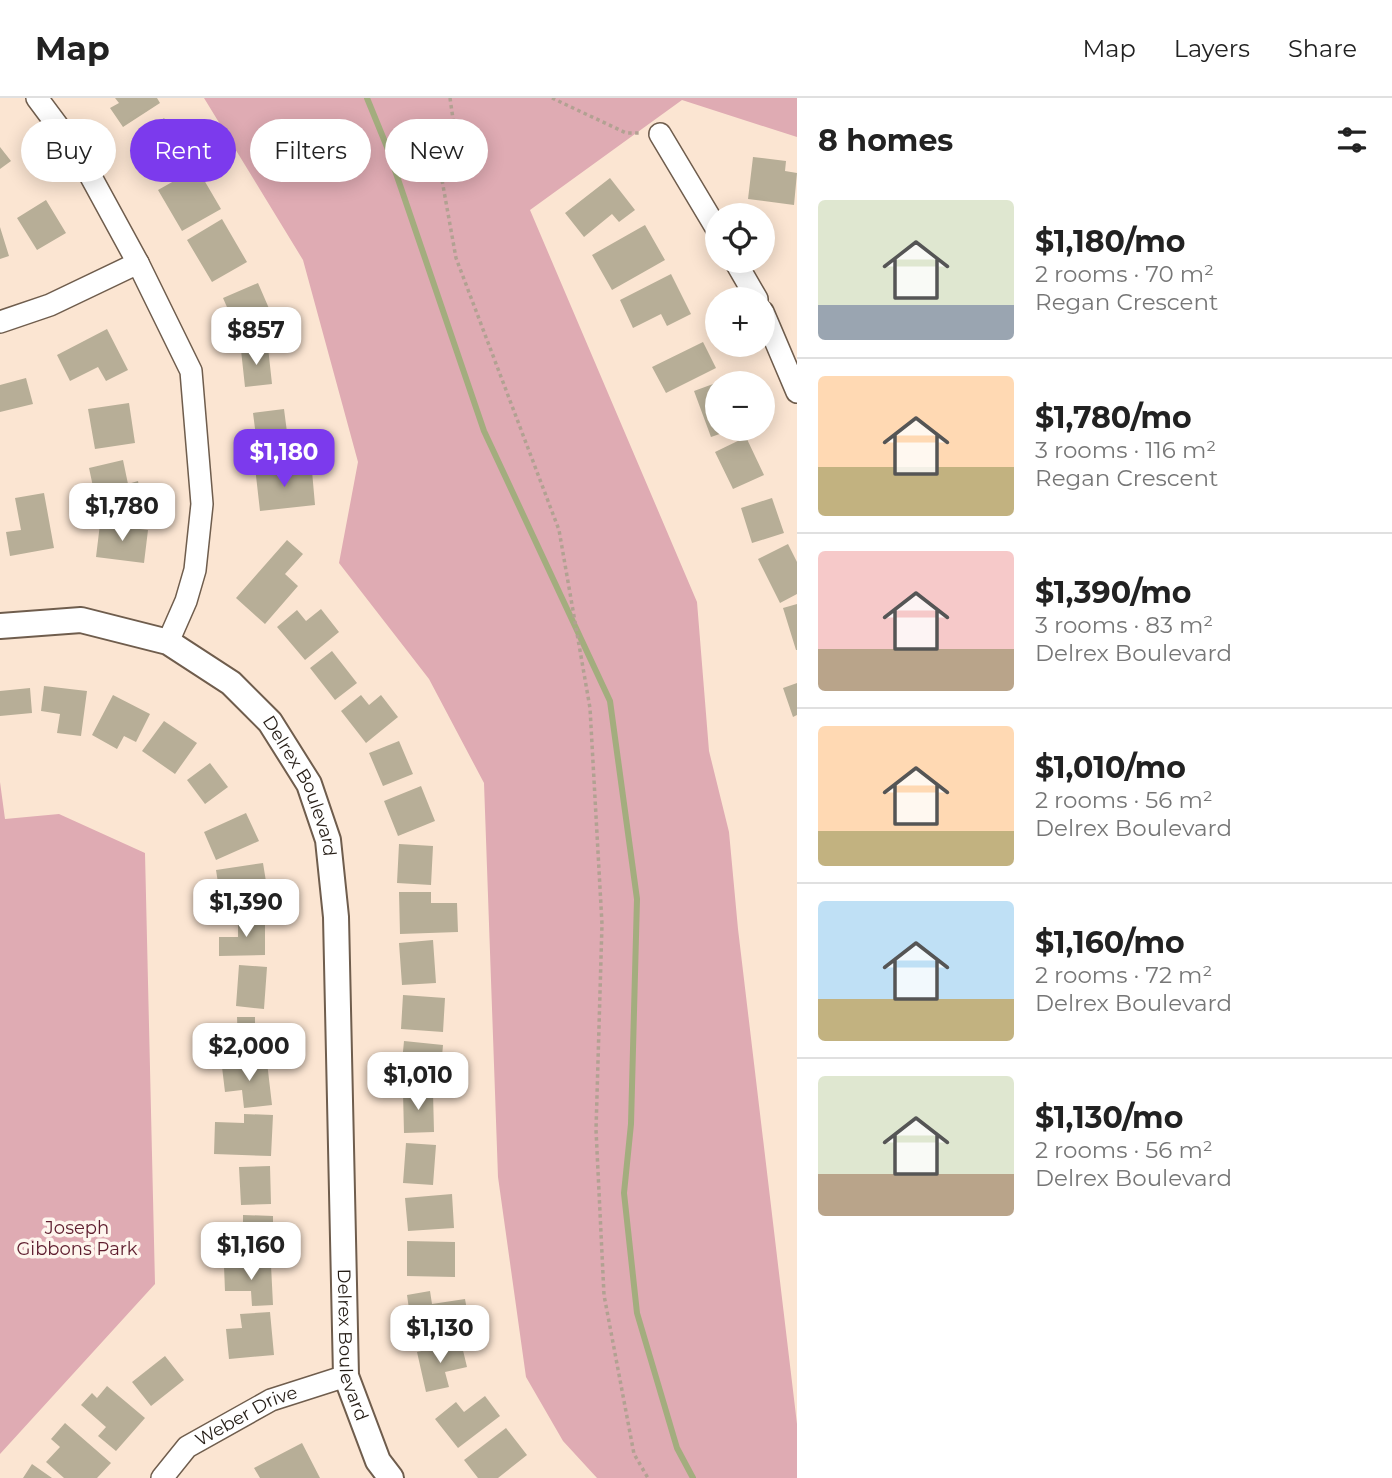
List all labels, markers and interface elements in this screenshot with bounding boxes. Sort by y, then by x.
text: Map [35,28,110,68]
text: Map [1082,34,1136,63]
text: Layers [1174,34,1250,63]
text: Share [1288,34,1357,63]
chip: Buy [21,119,116,182]
chip: Rent [130,119,236,182]
chip: Filters [250,119,371,182]
chip: New [385,119,488,182]
icon: filters [1333,121,1371,159]
text: 8 homes [818,122,953,159]
map controls [705,203,775,441]
button: locate [705,203,775,273]
text: $1,180/mo [1035,223,1185,260]
icon: home [874,228,958,312]
text: 2 rooms · 70 m² [1035,260,1214,288]
button: + [705,287,775,357]
text: Regan Crescent [1035,288,1218,316]
pin: $857 [215,308,297,367]
text: $857 [227,316,285,344]
button: − [705,371,775,441]
text: $1,780/mo [1035,399,1192,436]
icon: home [874,404,958,488]
pin: $1,180 [227,430,341,489]
text: 3 rooms · 116 m² [1035,436,1216,464]
text: $1,180 [250,438,318,466]
text: Regan Crescent [1035,464,1218,492]
pin: $1,780 [65,484,179,543]
text: $1,780 [85,492,159,520]
text: $1,390/mo [1035,574,1192,611]
icon: home [874,579,958,663]
text: 3 rooms · 83 m² [1035,611,1213,639]
text: Delrex Boulevard [1035,639,1232,667]
street label: Delrex Boulevard [258,712,341,858]
text: $1,010/mo [1035,749,1186,786]
icon: home [874,754,958,838]
text: 2 rooms · 56 m² [1035,786,1213,814]
text: Delrex Boulevard [1035,814,1232,842]
pin: $1,390 [189,880,303,939]
text: $1,390 [209,888,283,916]
text: $1,160/mo [1035,924,1185,961]
icon: home [874,929,958,1013]
text: 2 rooms · 72 m² [1035,961,1212,989]
text: Delrex Boulevard [1035,989,1232,1017]
pin: $2,000 [192,1024,306,1083]
text: $2,000 [208,1032,290,1060]
pin: $1,010 [361,1052,475,1112]
text: $1,010 [383,1061,453,1089]
text: $1,130/mo [1035,1099,1183,1136]
icon: home [874,1104,958,1188]
text: 2 rooms · 56 m² [1035,1136,1213,1164]
text: Delrex Boulevard [1035,1164,1232,1192]
park label: Joseph Gibbons Park [16,1217,138,1260]
pin: $1,160 [194,1222,308,1282]
text: $1,160 [217,1231,285,1259]
street label: Delrex Boulevard [333,1268,373,1424]
pin: $1,130 [383,1306,497,1365]
text: $1,130 [406,1314,474,1342]
street label: Weber Drive [191,1381,300,1451]

